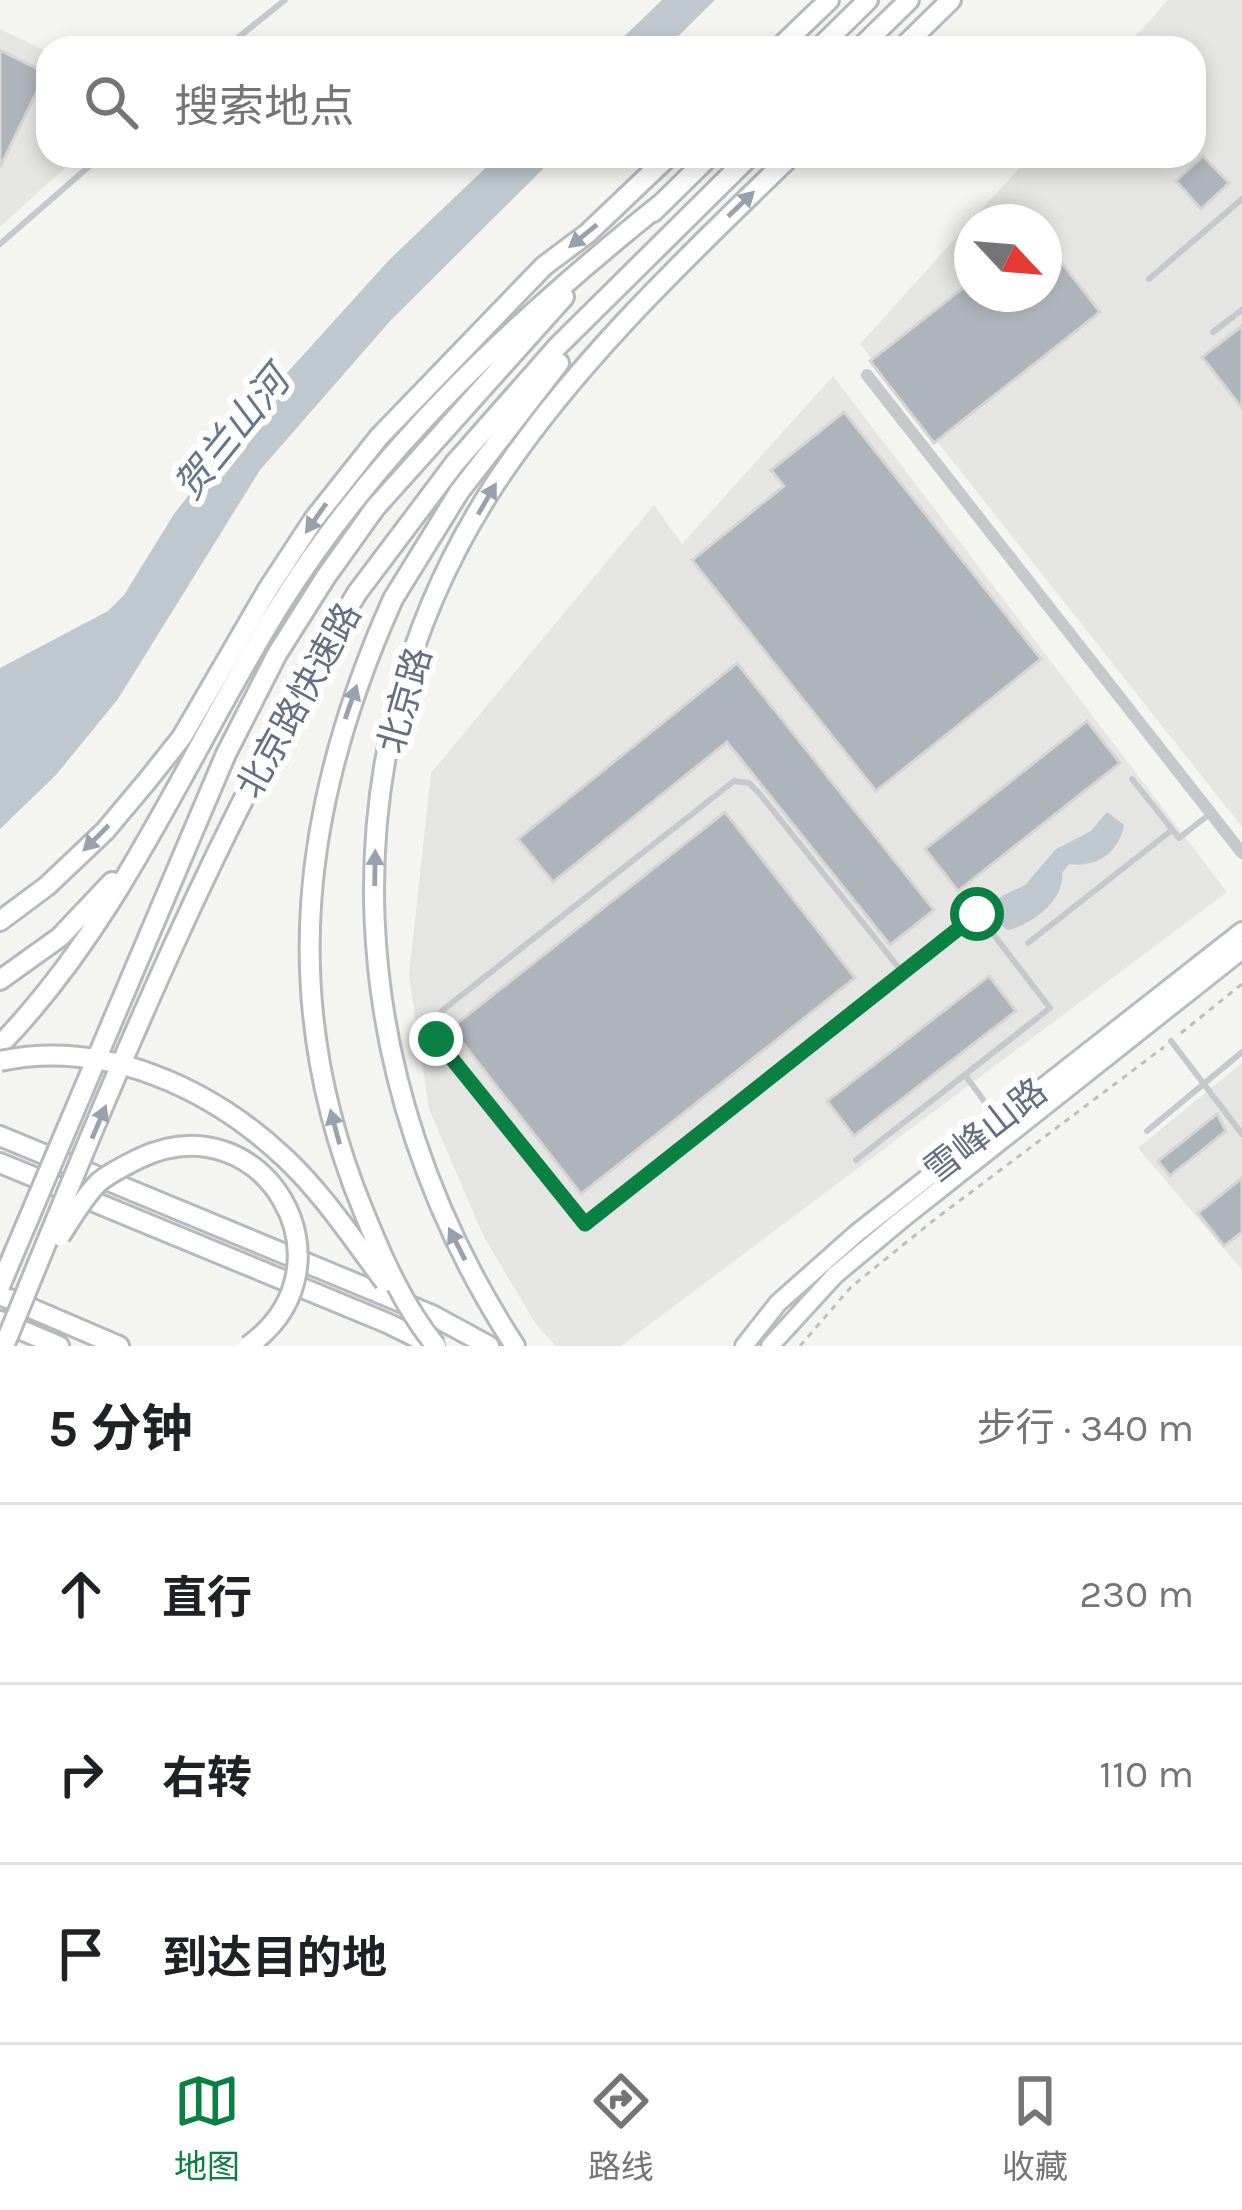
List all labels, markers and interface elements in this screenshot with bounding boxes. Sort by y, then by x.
search box [36,36,1206,168]
icon: search [78,69,144,135]
text: 搜索地点 [174,81,354,133]
one-way arrow [726,191,755,219]
north arrow [954,204,1062,312]
one-way arrow [568,222,598,248]
water label: 贺兰山河 [165,353,303,509]
one-way arrow [476,482,497,516]
one-way arrow [305,502,328,534]
street label: 北京路快速路 [228,596,370,805]
street label: 北京路 [370,643,440,758]
one-way arrow [343,684,361,720]
one-way arrow [82,824,111,852]
one-way arrow [365,848,384,886]
route start [950,887,1004,941]
route end [409,1012,463,1066]
street label: 雪峰山路 [916,1070,1055,1192]
one-way arrow [90,1104,109,1140]
one-way arrow [324,1108,343,1145]
one-way arrow [448,1227,468,1261]
text: 5 分钟 [48,1399,193,1459]
text: 步行 · 340 m [977,1405,1194,1451]
icon: ahead [48,1561,114,1627]
text: 230 m [1079,1571,1194,1617]
text: 直行 [162,1572,252,1624]
icon: right [48,1741,114,1807]
text: 110 m [1099,1751,1194,1797]
text: 右转 [162,1752,252,1804]
icon: arrive [48,1921,114,1987]
text: 到达目的地 [162,1932,387,1984]
tab: 地图 [174,2068,240,2188]
tab: 路线 [588,2068,654,2188]
tab: 收藏 [1002,2068,1068,2188]

